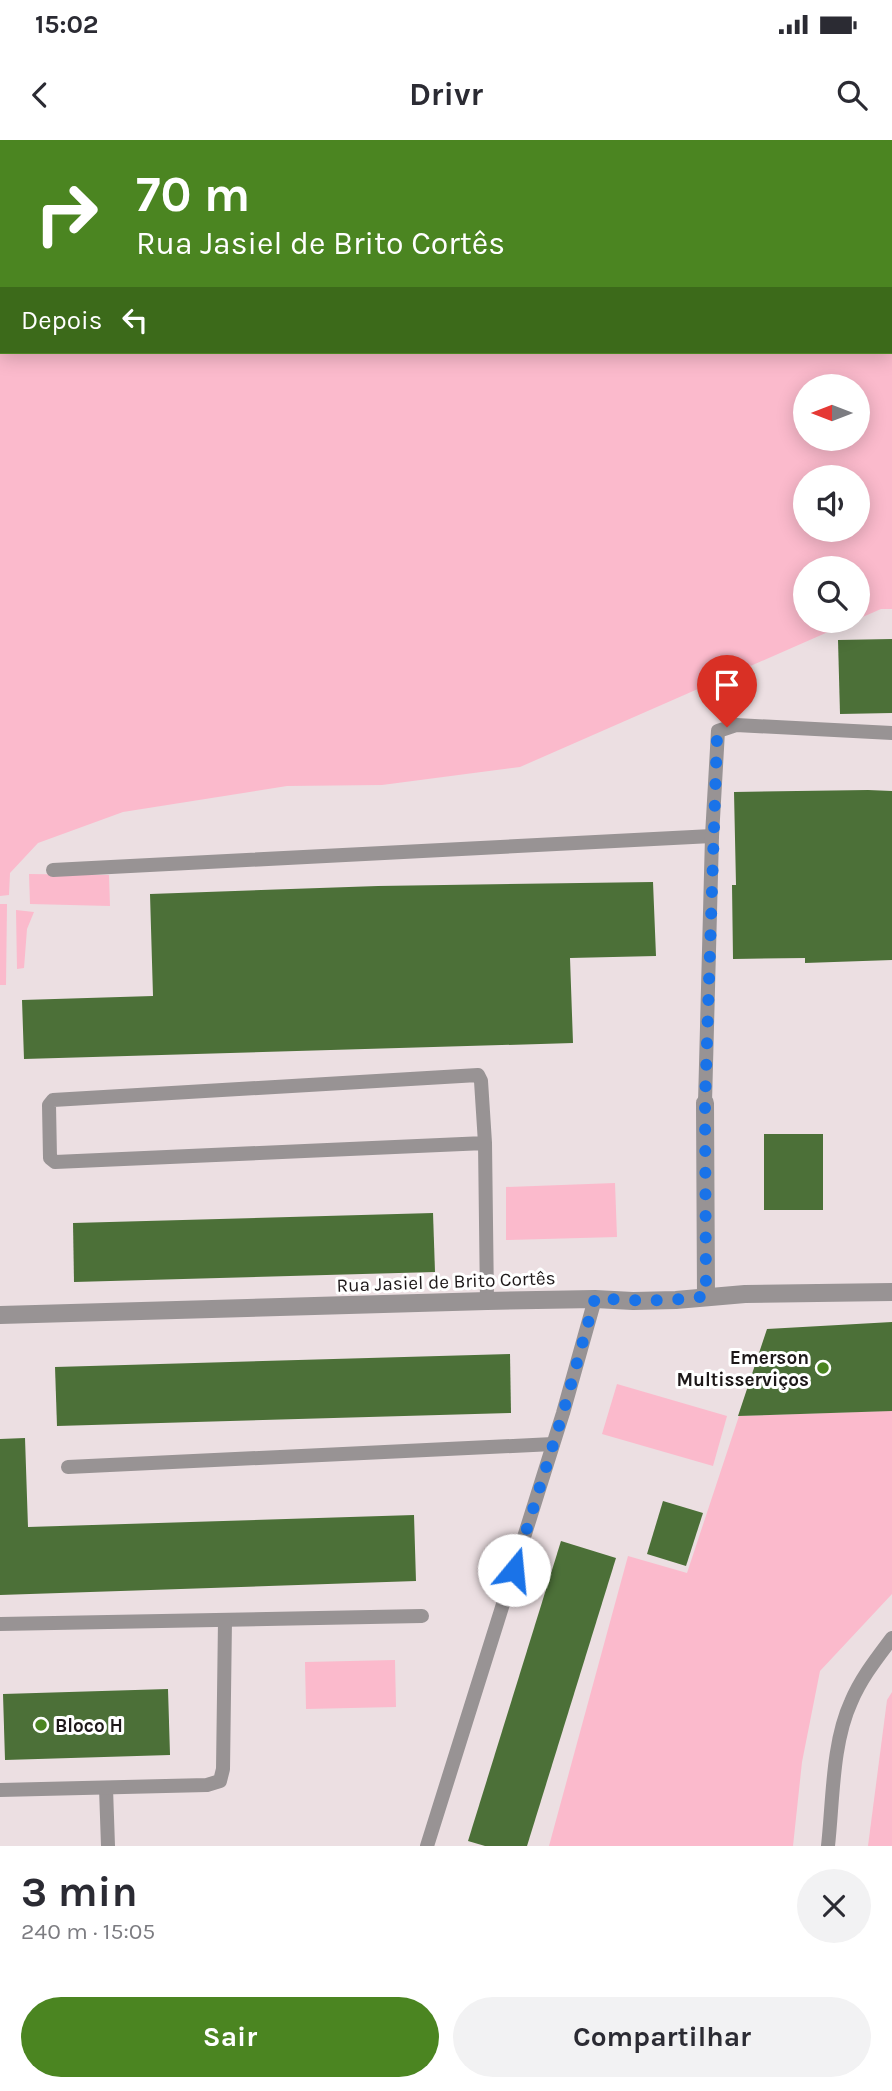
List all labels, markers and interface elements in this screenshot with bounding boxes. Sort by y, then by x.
text: 15:02 [35,9,99,40]
icon: back [21,76,59,114]
text: Drivr [409,76,483,113]
icon: search [833,76,871,114]
text: 70 m [136,166,250,223]
icon: right [21,168,112,259]
text: Rua Jasiel de Brito Cortês [136,225,505,262]
icon: left [116,301,154,339]
text: Depois [21,305,102,336]
north arrow [793,374,870,452]
map controls [793,374,870,633]
button: sound [793,465,870,542]
button: search [793,556,870,633]
pin [697,655,757,727]
icon: arrive [708,666,746,704]
street label: Rua Jasiel de Brito Cortês [336,1267,556,1297]
place label: Emerson Multisserviços [676,1347,809,1391]
marker: Emerson Multisserviços [815,1360,831,1376]
position arrow [477,1533,551,1607]
place label: Bloco H [55,1715,123,1737]
marker: Bloco H [33,1717,49,1733]
text: 3 min [21,1867,138,1917]
button: close [797,1869,871,1943]
text: 240 m · 15:05 [21,1918,155,1945]
button: Sair [21,1997,439,2077]
button: Compartilhar [453,1997,871,2077]

